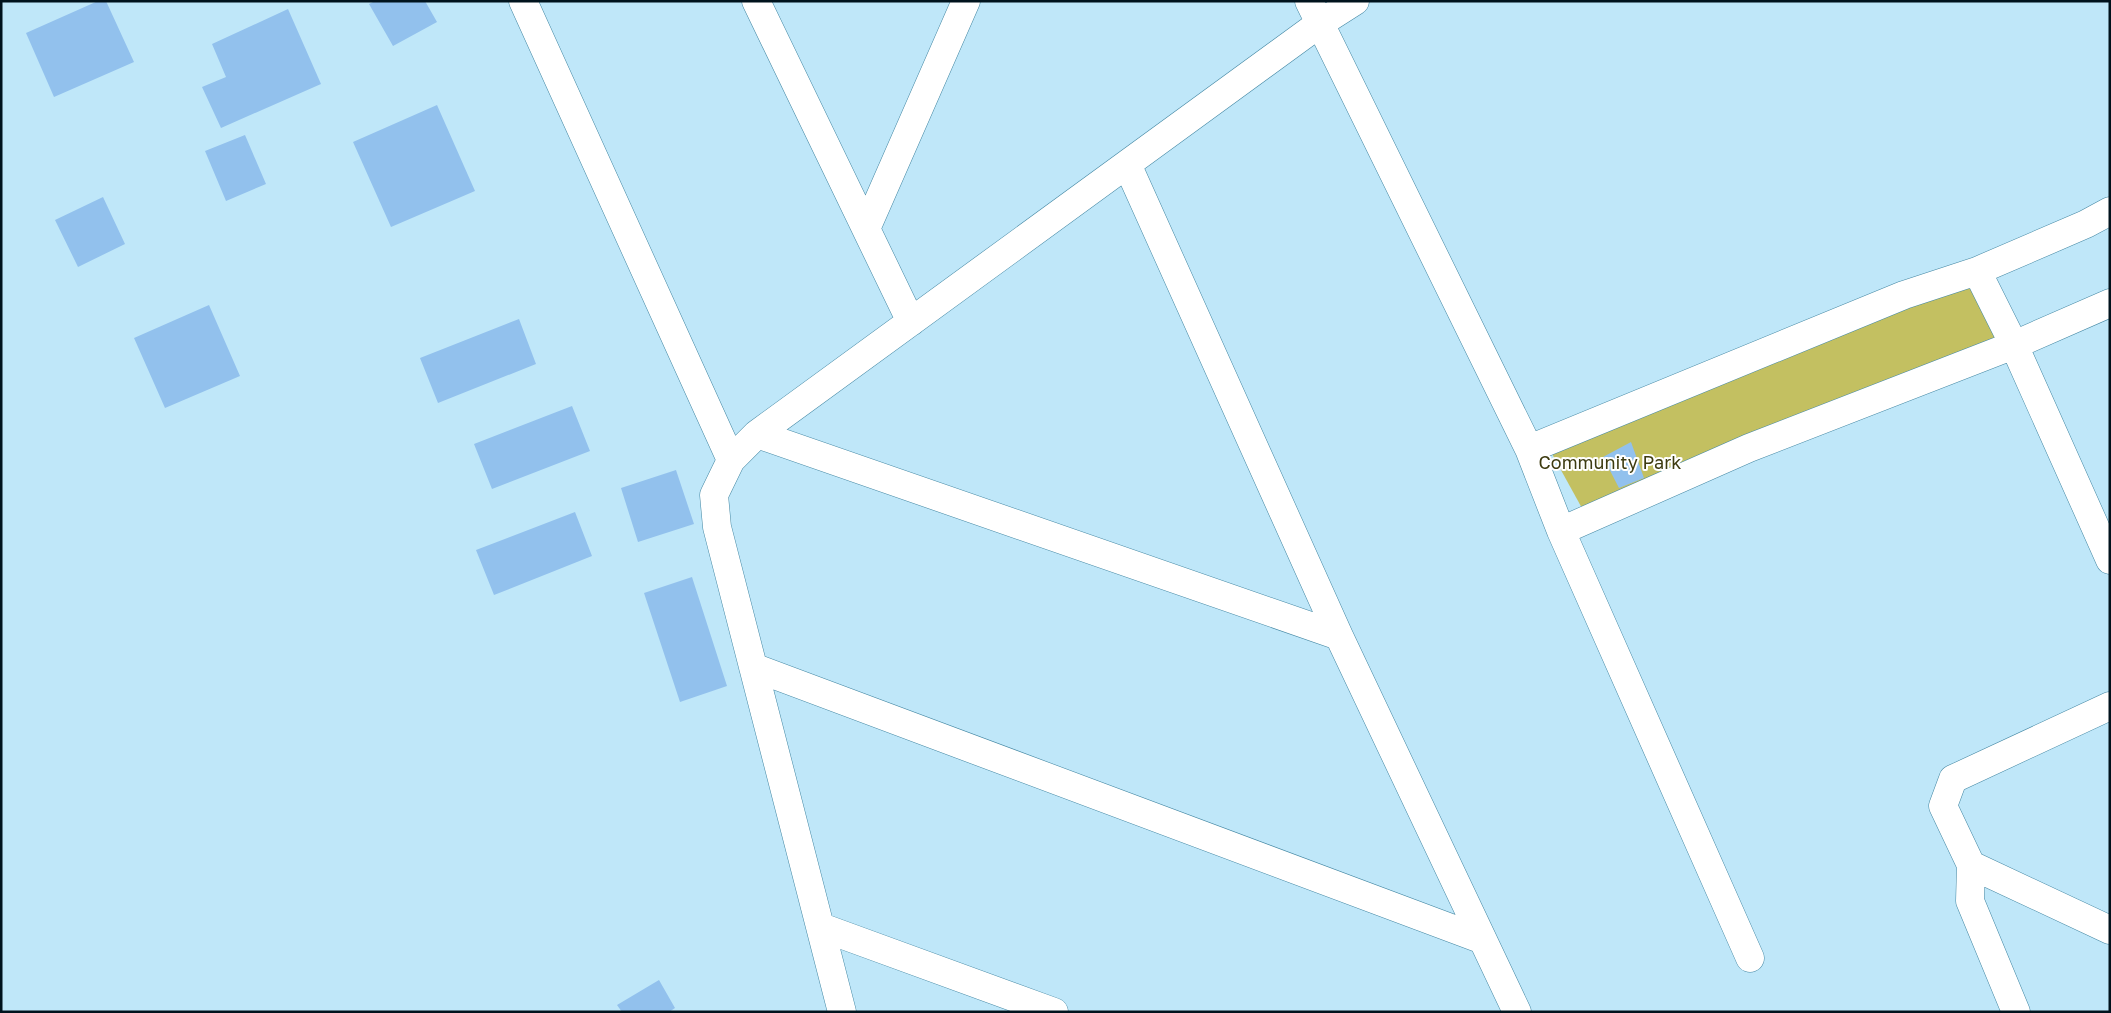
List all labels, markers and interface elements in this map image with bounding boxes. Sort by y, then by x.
park label: Community Park [1539,451,1681,473]

